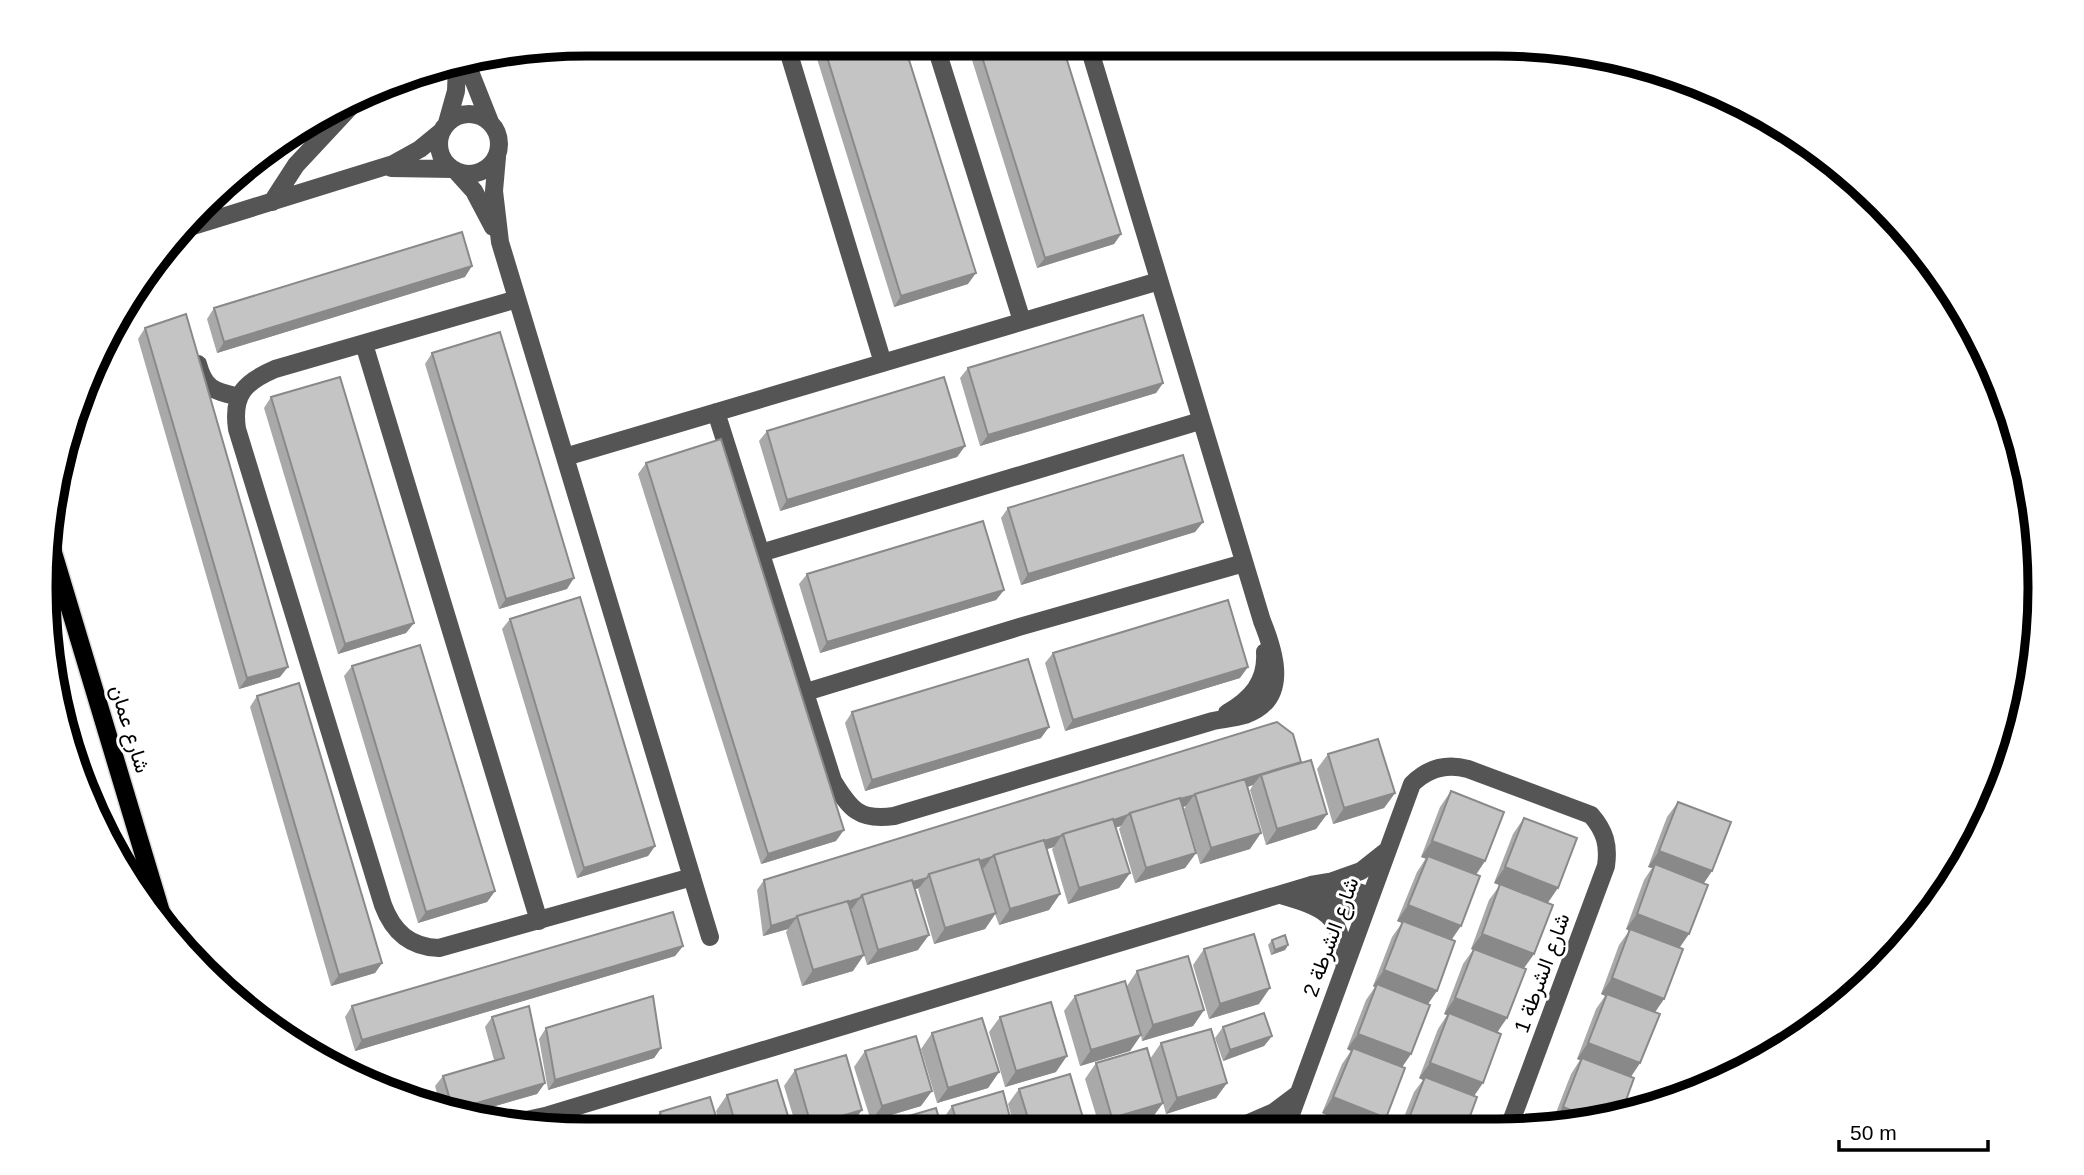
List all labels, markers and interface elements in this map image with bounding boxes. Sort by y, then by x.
street label: شارع عمان [103,682,155,777]
street label: شارع الشرطة 2 [1298,874,1366,1001]
street label: شارع الشرطة 1 [1509,910,1577,1037]
scale bar [1839,1108,1988,1152]
text: 50 m [1850,1121,1897,1144]

